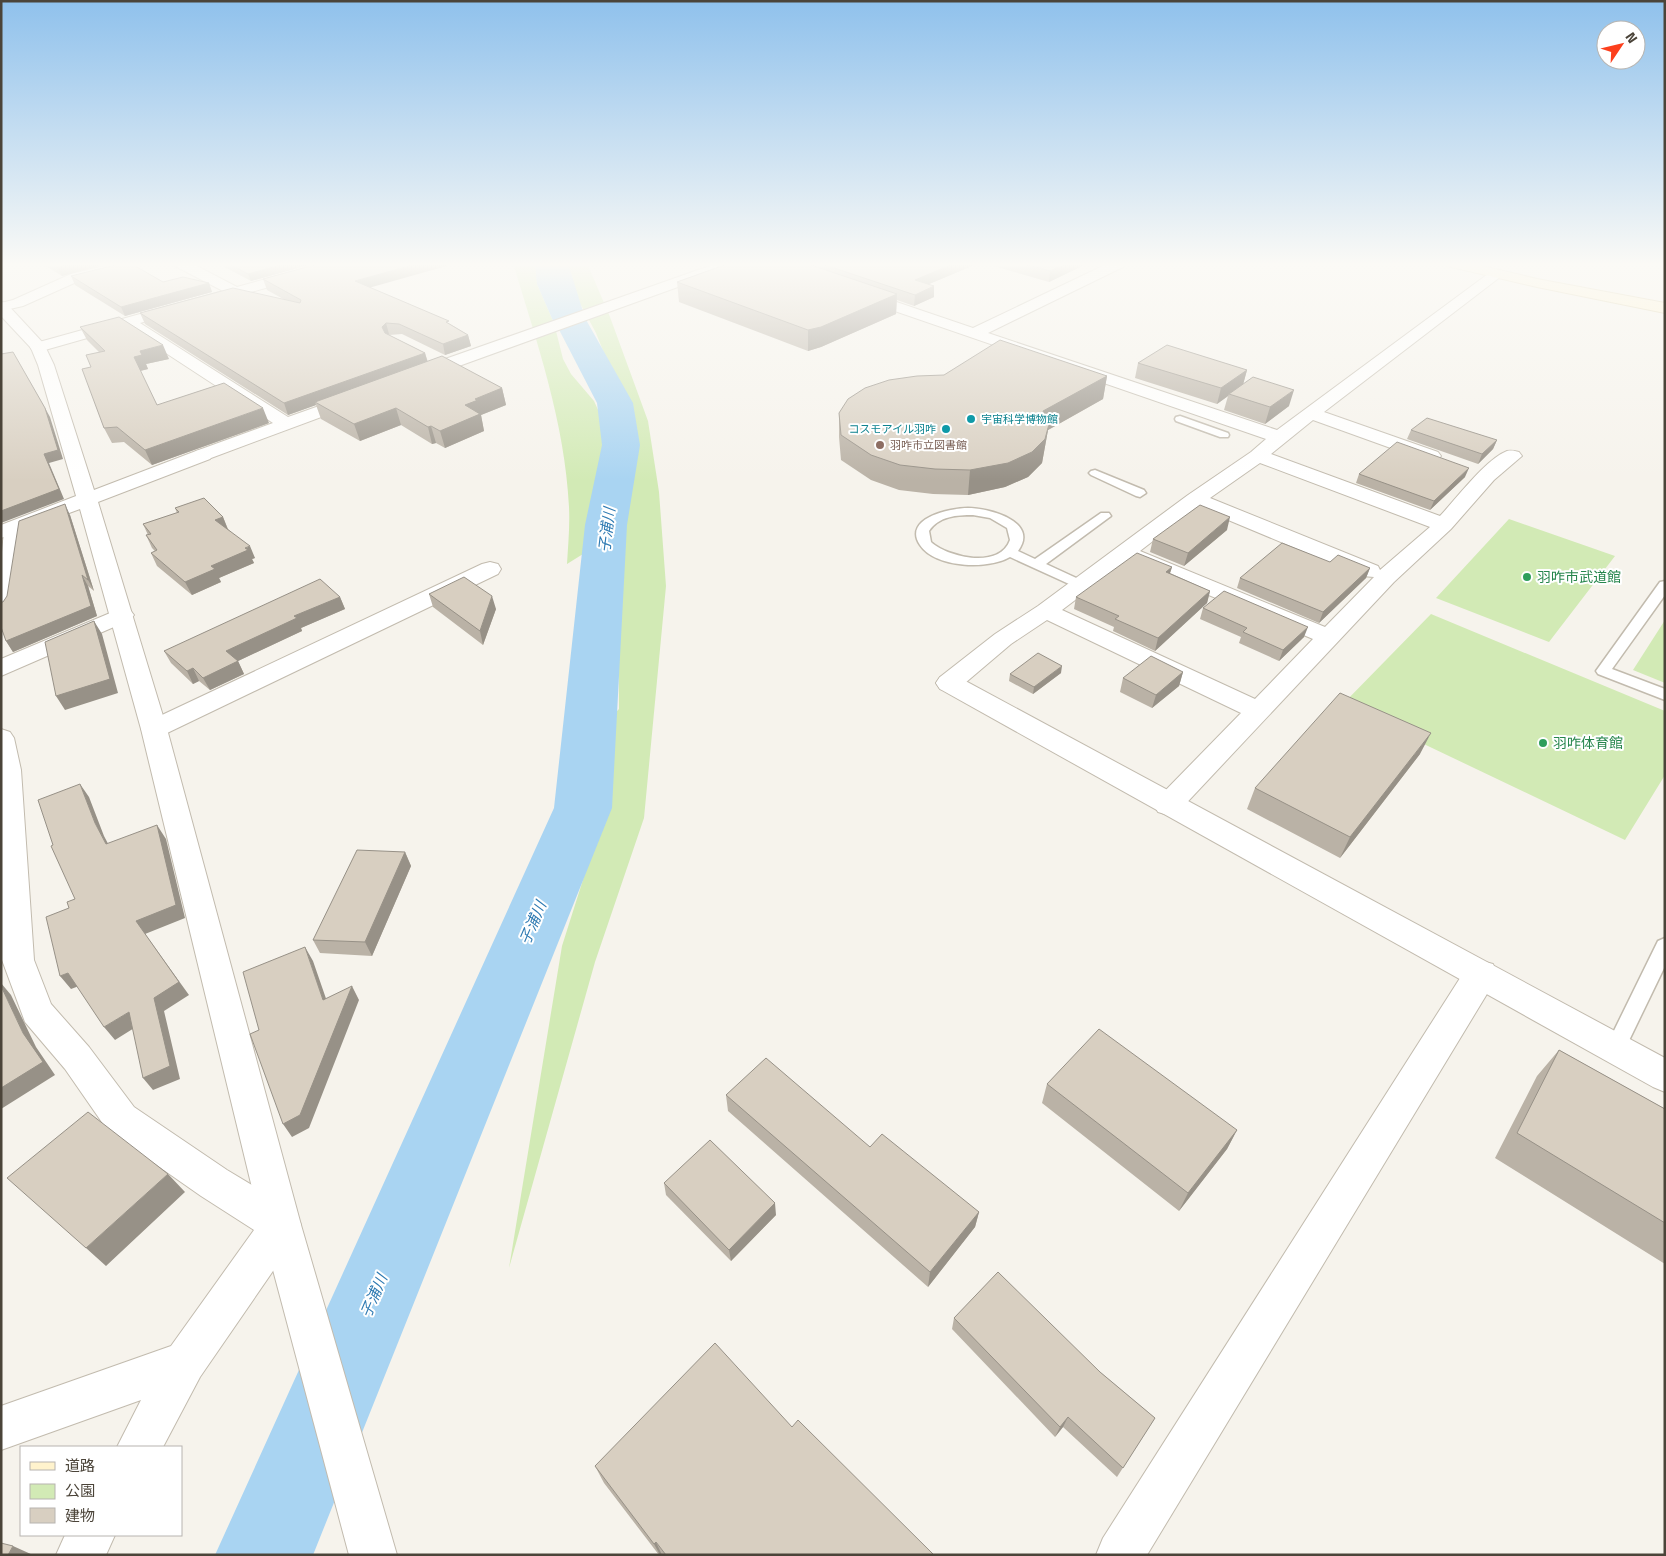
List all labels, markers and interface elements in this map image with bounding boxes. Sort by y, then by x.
north arrow [1596,20,1646,70]
text: N [1621,27,1643,47]
place label: 宇宙科学博物館 [981,411,1058,427]
marker: 宇宙科学博物館 [965,413,977,425]
place label: コスモアイル羽咋 [849,421,936,437]
marker: コスモアイル羽咋 [940,423,952,435]
place label: 羽咋市立図書館 [890,437,967,453]
marker: 羽咋市立図書館 [874,439,886,451]
water label: 子浦川 [592,504,621,554]
place label: 羽咋市武道館 [1537,566,1621,587]
marker: 羽咋市武道館 [1521,571,1533,583]
place label: 羽咋体育館 [1553,732,1623,753]
marker: 羽咋体育館 [1537,737,1549,749]
water label: 子浦川 [513,896,553,948]
water label: 子浦川 [354,1269,394,1321]
legend [20,1446,182,1536]
text: 道路 [65,1454,95,1477]
text: 公園 [65,1479,95,1502]
text: 建物 [65,1504,95,1527]

